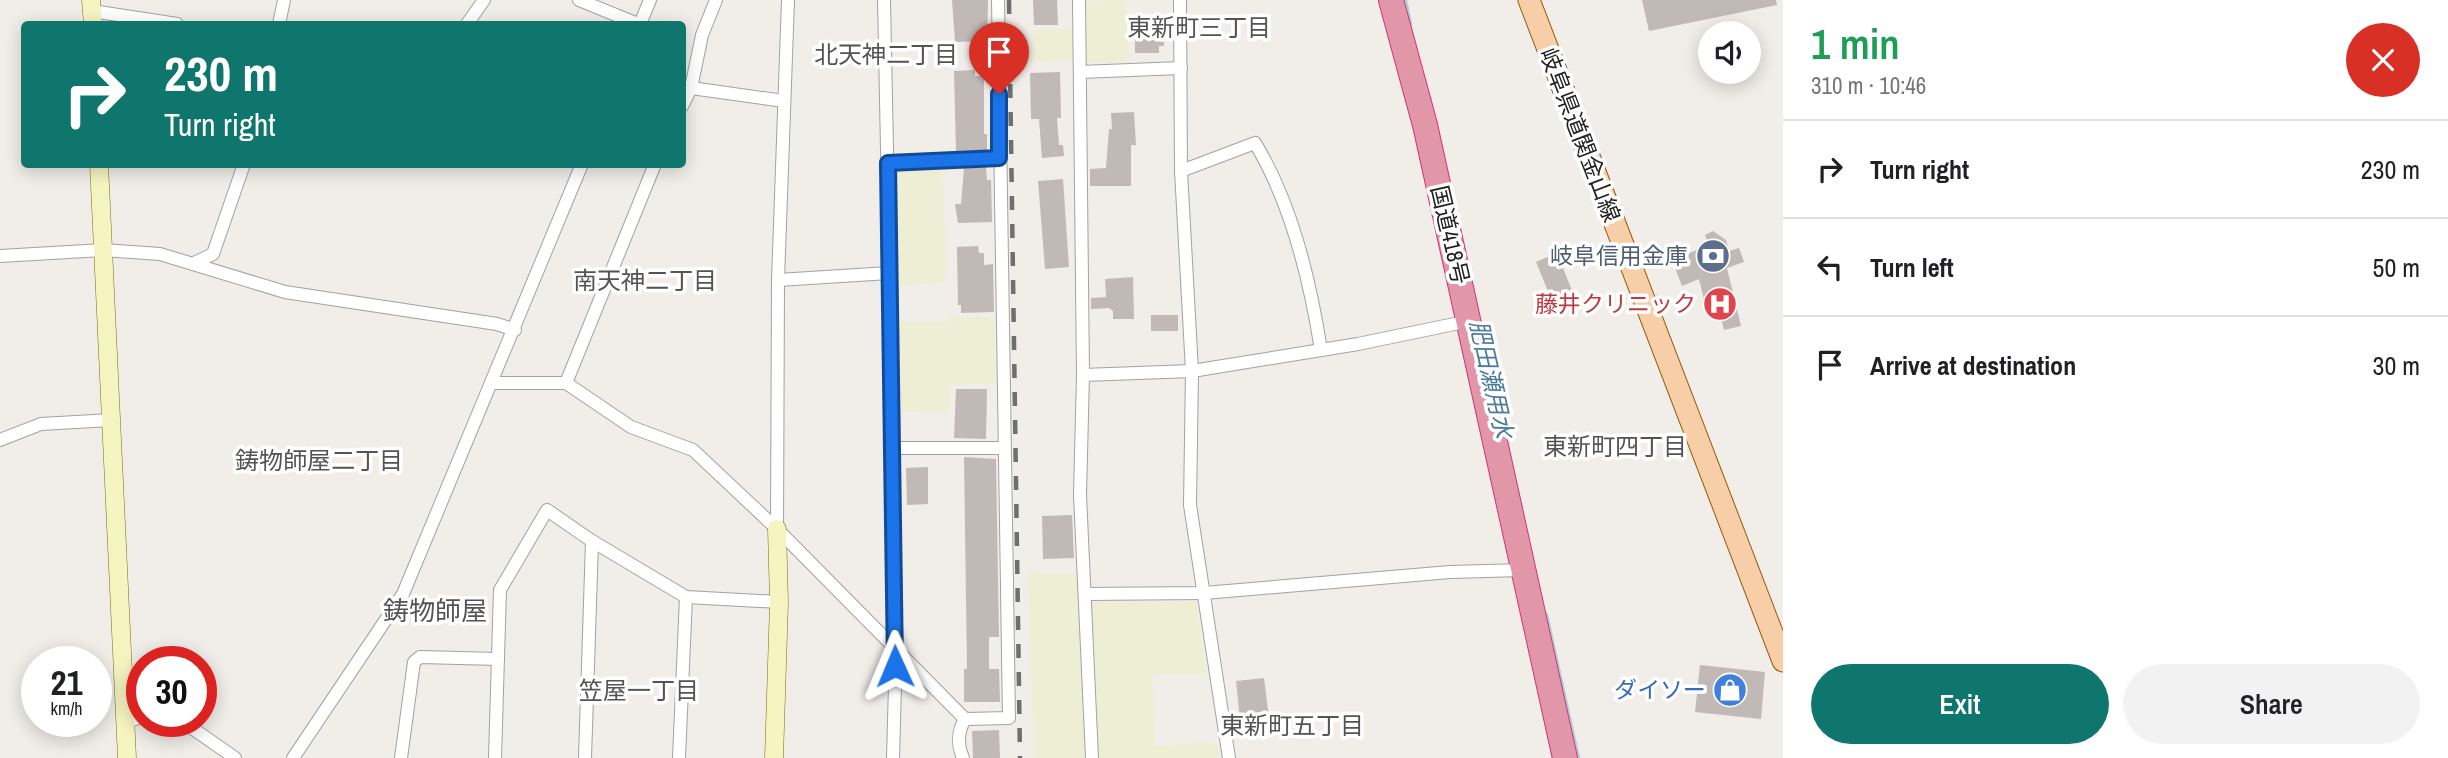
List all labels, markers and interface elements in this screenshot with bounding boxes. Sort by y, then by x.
district label: 東新町三丁目 [1127,11,1271,43]
text: 1 min [1811,16,1900,72]
map controls [1698,21,1761,84]
button: sound [1698,21,1761,84]
pin [969,22,1029,94]
button: close [2346,23,2420,97]
icon: arrive [980,33,1018,71]
district label: 北天神二丁目 [814,38,958,70]
text: 230 m [164,40,278,106]
street label: 岐阜県道関金山線 [1533,43,1628,226]
icon: right [49,49,140,140]
text: 310 m · 10:46 [1811,70,1926,101]
text: Turn right [164,103,276,146]
icon: right [1811,150,1849,188]
text: Turn right [1870,152,1969,187]
text: 230 m [2361,152,2420,187]
street label: 国道418号 [1424,182,1477,287]
bank icon: 岐阜信用金庫 [1694,237,1732,275]
place label: 岐阜信用金庫 [1550,240,1688,271]
icon: left [1811,248,1849,286]
text: Turn left [1870,250,1954,285]
text: 50 m [2373,250,2420,285]
district label: 南天神二丁目 [573,264,717,296]
hospital icon: 藤井クリニック [1701,285,1739,323]
place label: 藤井クリニック [1535,288,1696,319]
water label: 肥田瀬用水 [1463,317,1522,444]
icon: arrive [1811,346,1849,384]
text: Arrive at destination [1870,348,2076,383]
text: 30 m [2373,348,2420,383]
district label: 東新町四丁目 [1543,430,1687,462]
district label: 鋳物師屋二丁目 [235,444,403,476]
district label: 鋳物師屋 [383,593,487,628]
position arrow [858,629,932,703]
speed limit sign: 30 [126,646,217,737]
text: 21 [51,659,82,706]
button: Exit [1811,664,2109,744]
button: Share [2123,664,2420,744]
shop icon: ダイソー [1711,671,1749,709]
district label: 笠屋一丁目 [579,674,699,706]
place label: ダイソー [1614,674,1706,705]
text: km/h [51,696,83,721]
district label: 東新町五丁目 [1220,709,1364,741]

